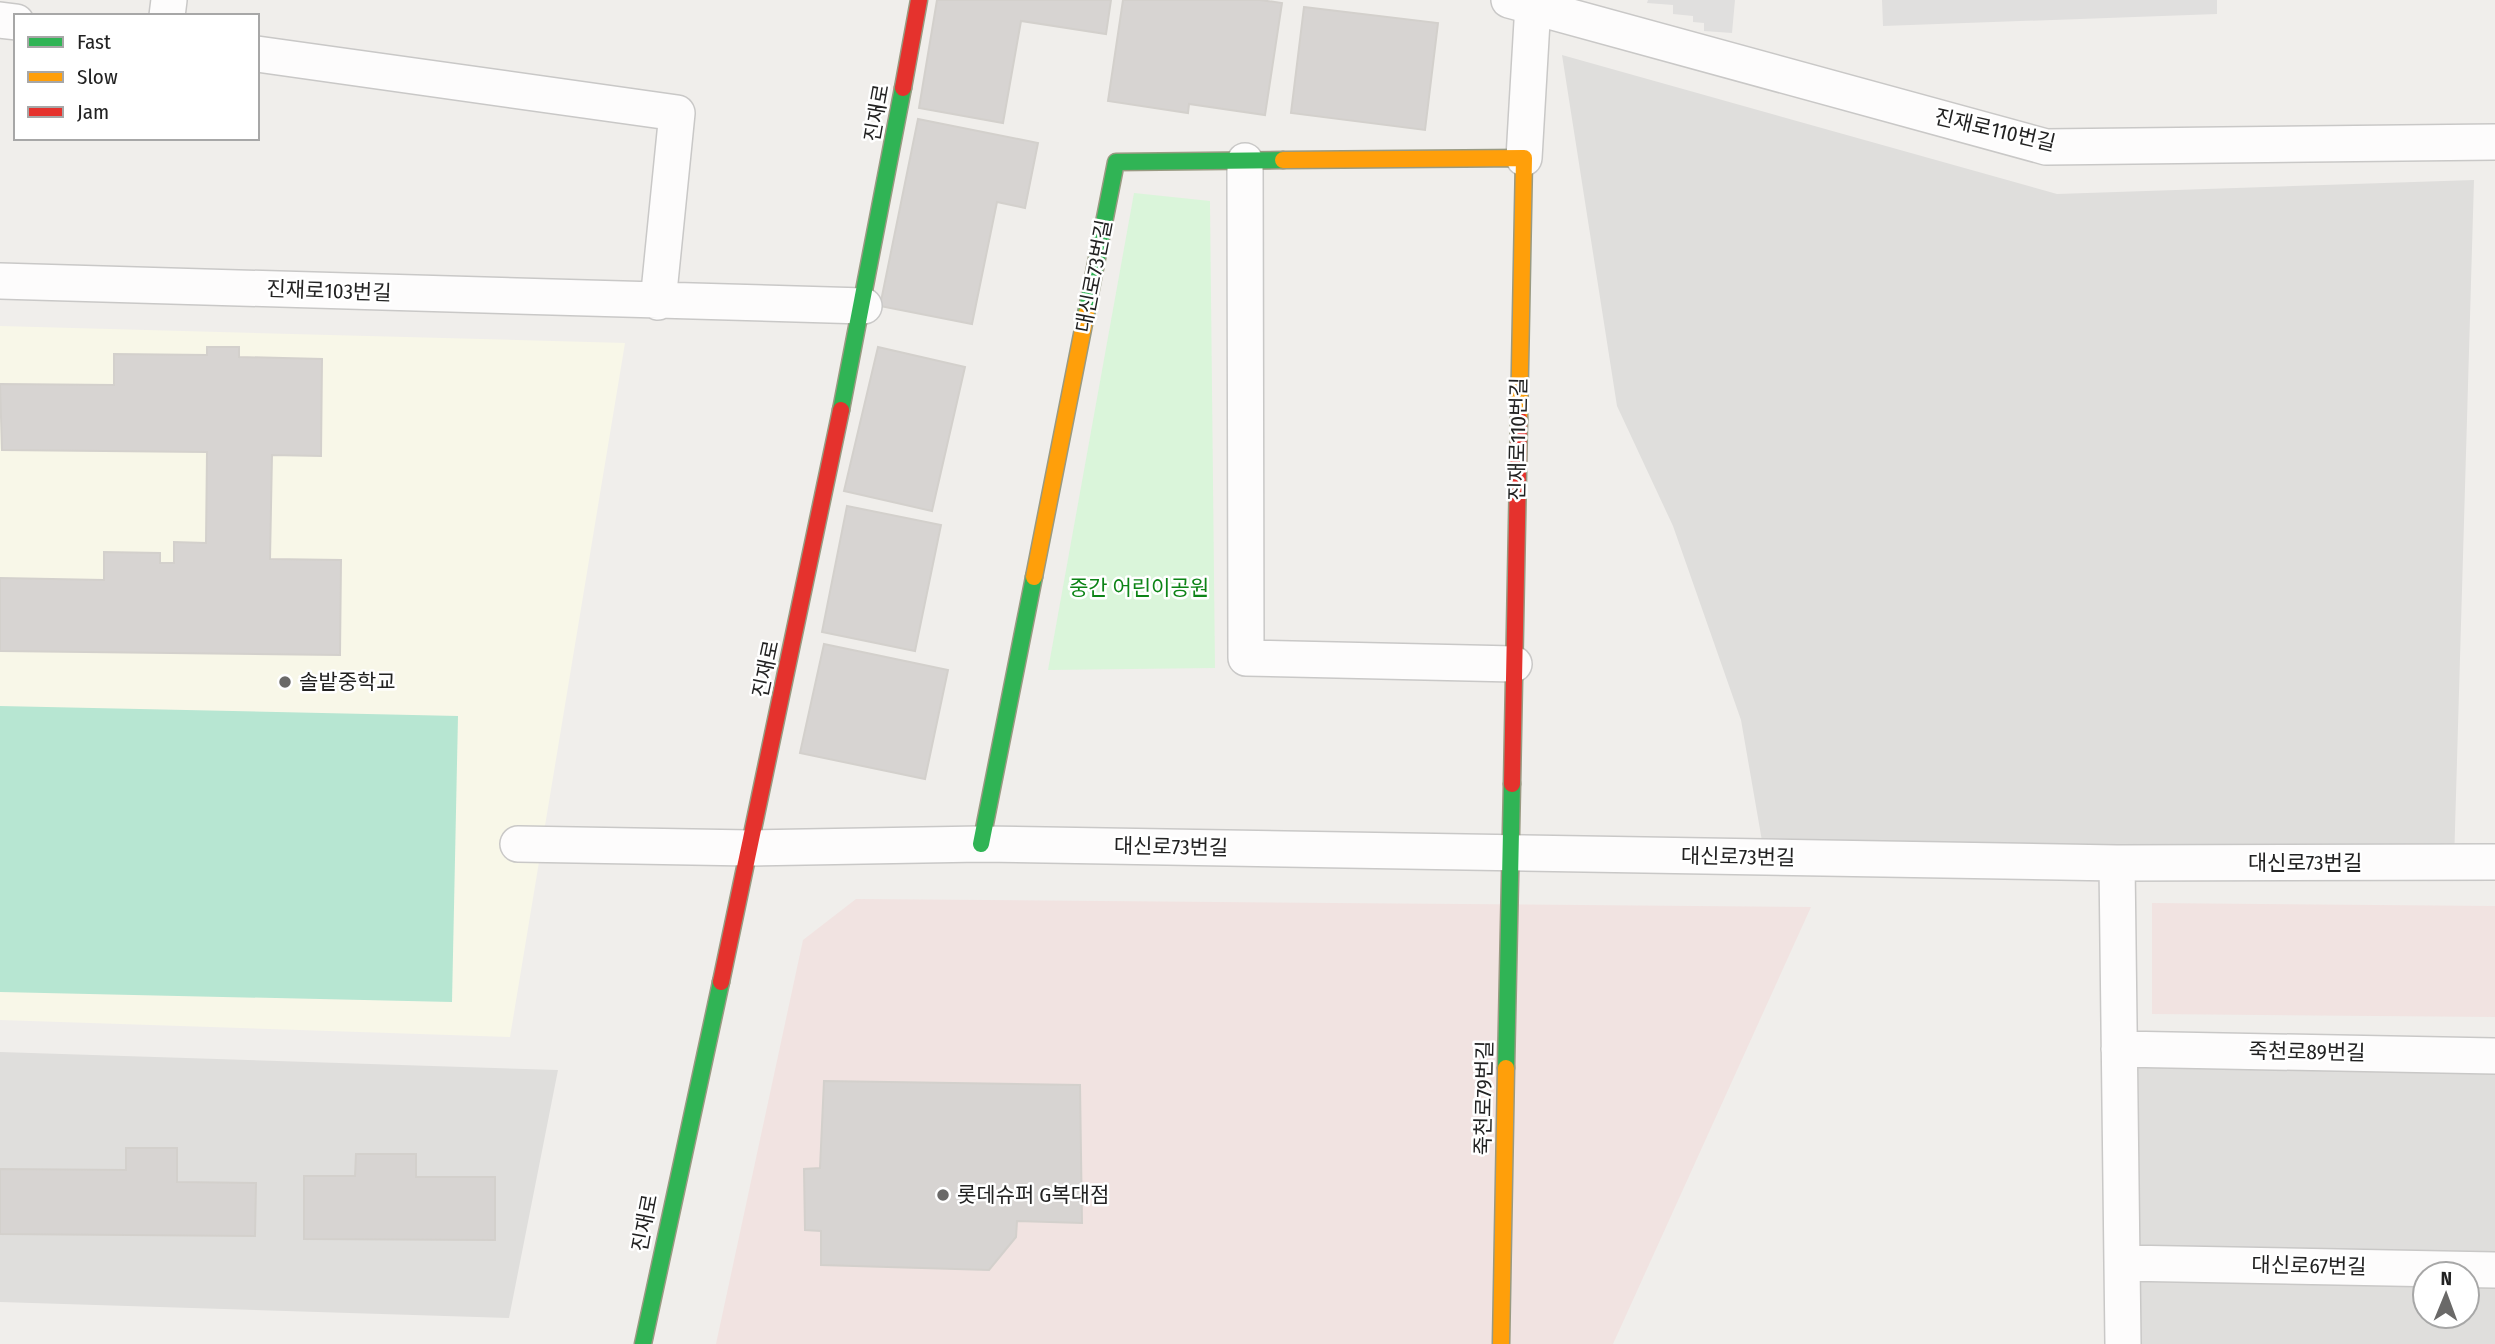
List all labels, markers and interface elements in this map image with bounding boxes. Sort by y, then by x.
legend [14,14,259,140]
text: Fast [77,29,111,55]
text: Slow [77,64,118,90]
street label: 진재로 [859,82,895,144]
text: Jam [77,99,109,125]
street label: 진재로110번길 [1932,103,2058,157]
street label: 대신로73번길 [1070,217,1118,335]
street label: 진재로103번길 [266,276,392,306]
street label: 진재로110번길 [1504,377,1532,501]
park label: 중간 어린이공원 [1069,575,1209,601]
street label: 진재로 [747,638,785,700]
place label: 솔밭중학교 [299,669,396,695]
marker: 솔밭중학교 [277,674,293,690]
street label: 대신로73번길 [1114,833,1228,861]
street label: 대신로73번길 [1681,843,1795,871]
street label: 대신로73번길 [2248,850,2362,876]
street label: 죽천로89번길 [2248,1038,2366,1066]
street label: 죽천로79번길 [1470,1040,1498,1156]
place label: 롯데슈퍼 G복대점 [957,1182,1109,1208]
marker: 롯데슈퍼 G복대점 [935,1187,951,1203]
street label: 진재로 [627,1192,663,1254]
street label: 대신로67번길 [2251,1252,2367,1280]
north arrow [2411,1260,2481,1330]
text: N [2440,1267,2452,1290]

